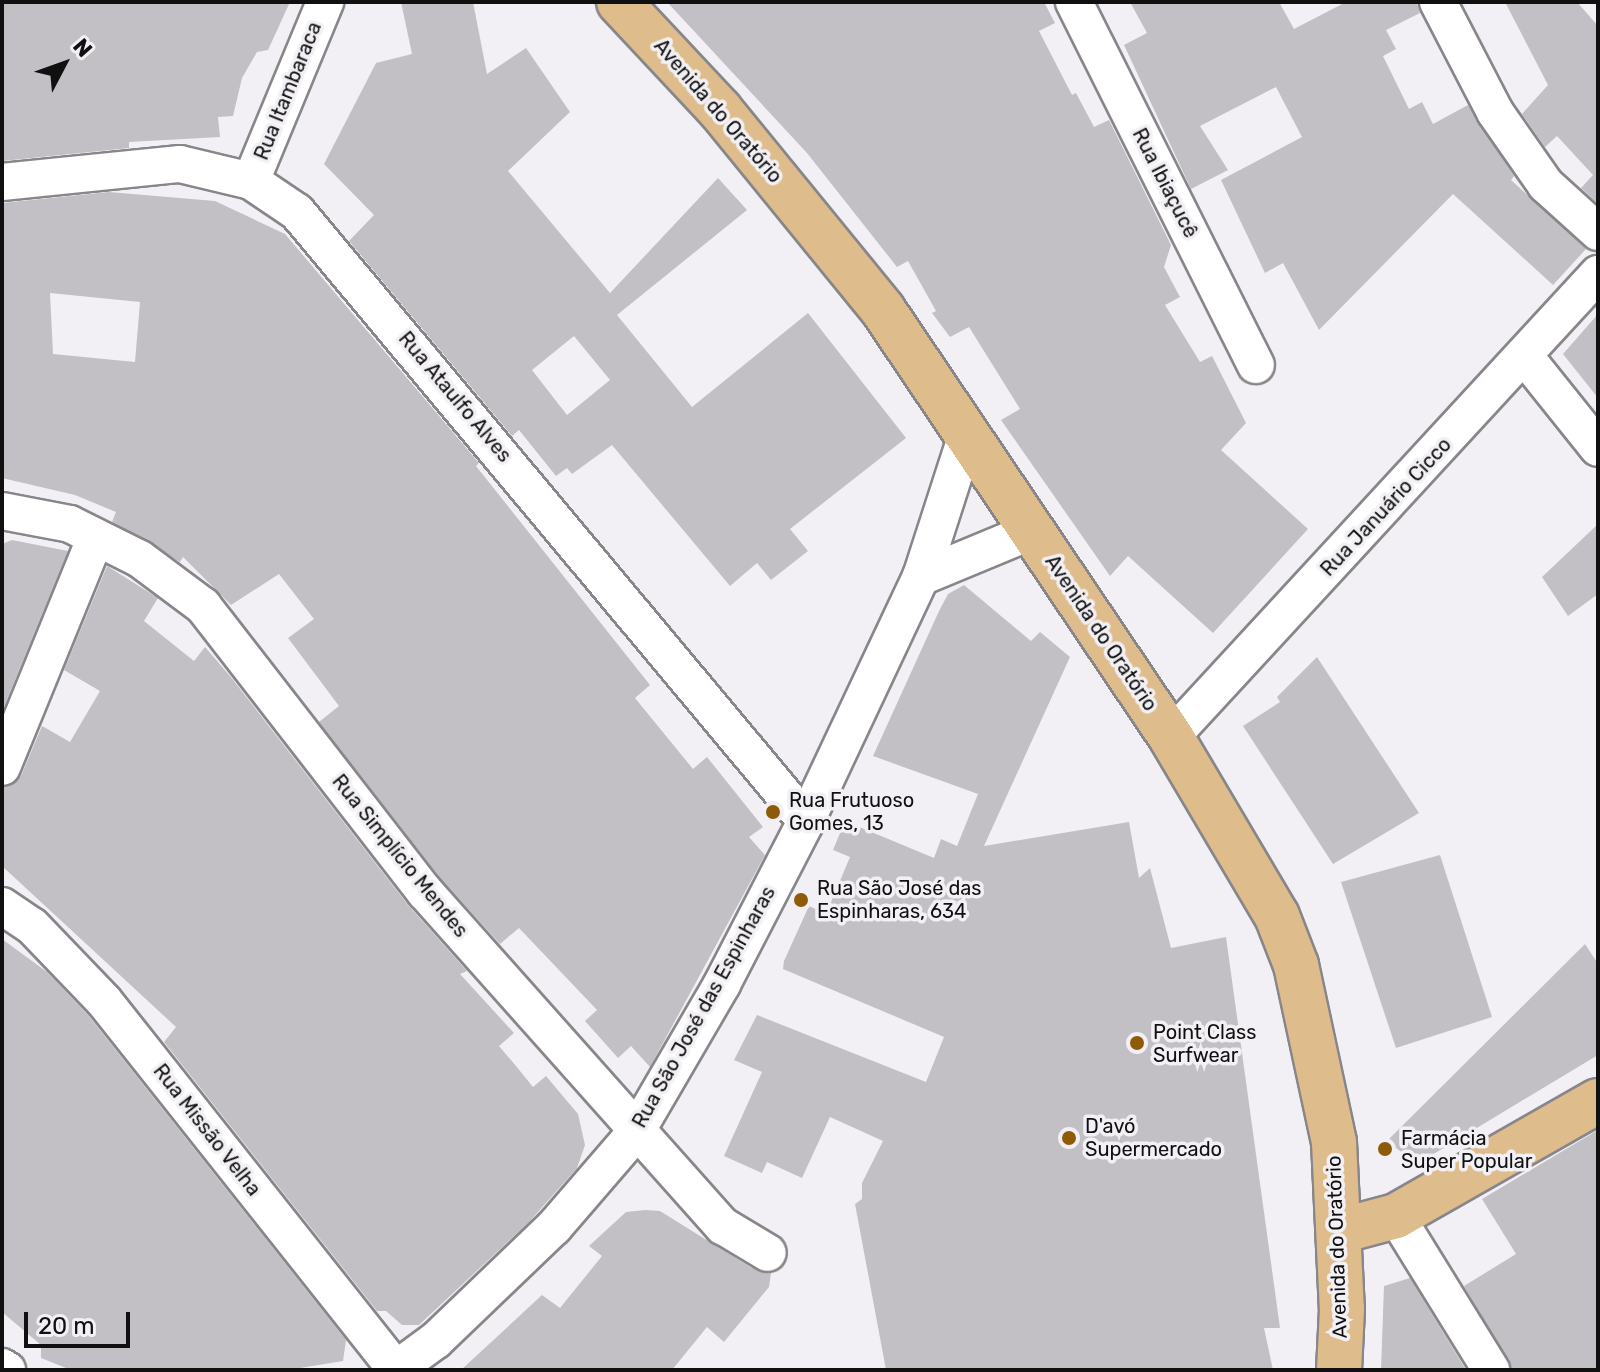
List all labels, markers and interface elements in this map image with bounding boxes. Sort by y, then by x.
street label: Rua Itambaraca [249,19,327,163]
north arrow [24,24,104,104]
text: N [67,33,98,63]
street label: Avenida do Oratório [649,34,787,188]
street label: Rua Ibiaçucê [1127,124,1203,242]
street label: Rua Ataulfo Alves [393,326,517,468]
street label: Rua Januário Cicco [1316,433,1456,581]
street label: Avenida do Oratório [1040,550,1162,716]
street label: Rua Simplício Mendes [327,770,473,942]
place label: Rua Frutuoso Gomes, 13 [789,788,914,835]
marker: Rua Frutuoso Gomes, 13 [764,803,782,821]
place label: Rua São José das Espinharas, 634 [817,876,982,923]
street label: Rua São José das Espinharas [627,882,781,1132]
marker: Rua São José das Espinharas, 634 [792,891,810,909]
place label: Point Class Surfwear [1153,1020,1256,1067]
marker: Point Class Surfwear [1128,1034,1146,1052]
street label: Rua Missão Velha [148,1059,266,1201]
place label: D'avó Supermercado [1085,1114,1222,1161]
place label: Farmácia Super Popular [1401,1126,1533,1173]
marker: D'avó Supermercado [1060,1129,1078,1147]
marker: Farmácia Super Popular [1376,1140,1394,1158]
street label: Avenida do Oratório [1322,1155,1352,1339]
scale bar [28,1296,134,1346]
text: 20 m [38,1312,95,1340]

